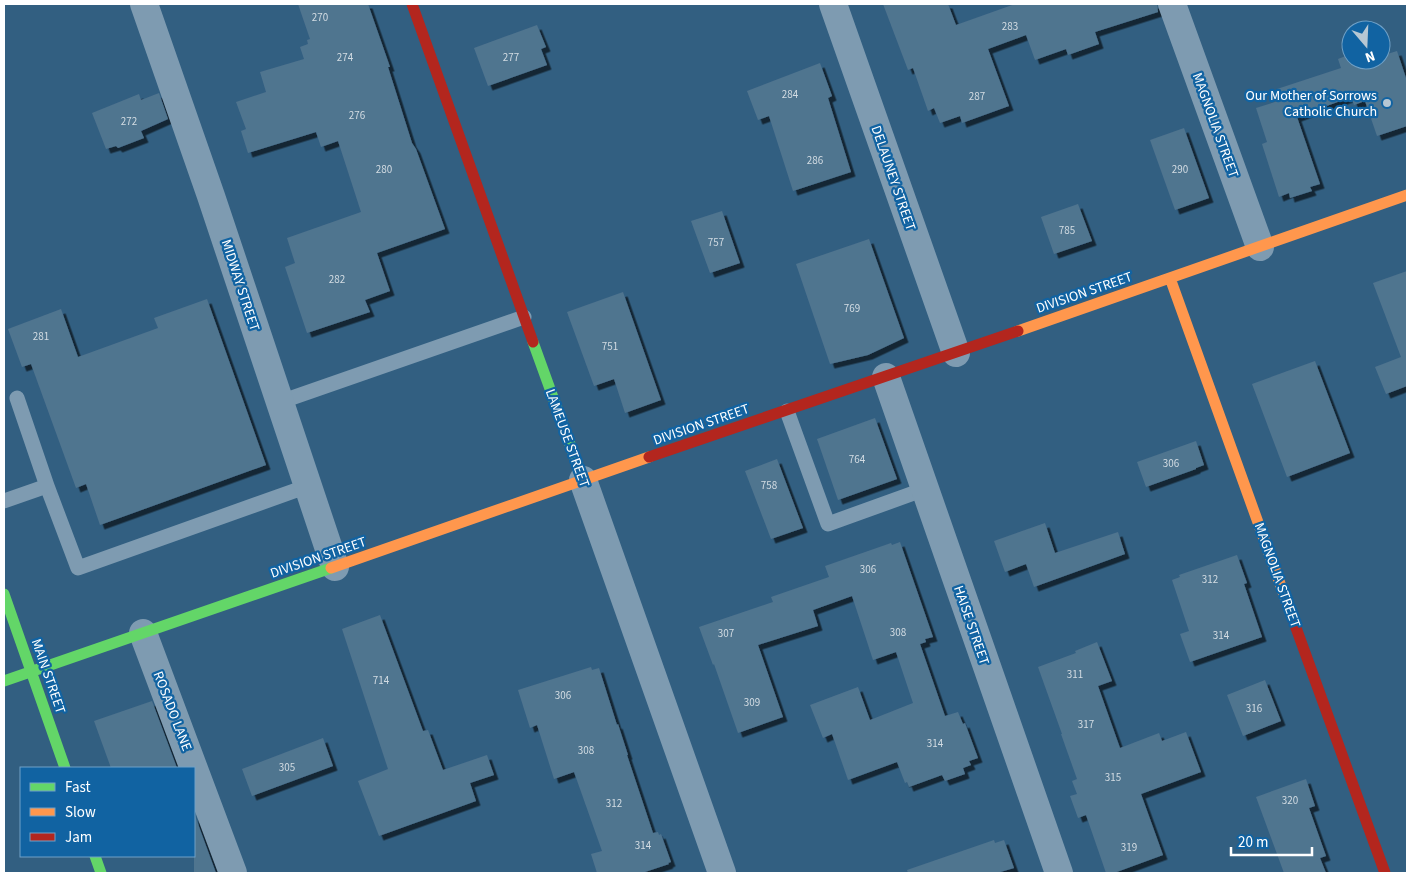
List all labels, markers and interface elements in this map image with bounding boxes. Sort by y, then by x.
house number: 270 [312,10,328,25]
house number: 283 [1002,19,1018,34]
north arrow [1341,20,1391,70]
text: N [1362,45,1378,67]
house number: 274 [337,50,354,65]
house number: 277 [503,50,519,65]
street label: MAGNOLIA STREET [1187,70,1244,181]
place label: Our Mother of Sorrows Catholic Church [1245,86,1377,122]
house number: 284 [782,87,799,102]
house number: 287 [969,89,985,104]
marker: Our Mother of Sorrows Catholic Church [1381,97,1393,109]
house number: 276 [349,108,366,123]
house number: 272 [121,114,137,129]
street label: DELAUNEY STREET [866,123,921,234]
house number: 286 [807,153,824,168]
house number: 280 [376,162,392,177]
house number: 290 [1172,162,1188,177]
house number: 785 [1059,223,1075,238]
house number: 757 [708,235,724,250]
street label: MIDWAY STREET [216,237,264,334]
street label: DIVISION STREET [1034,267,1136,319]
house number: 282 [329,272,345,287]
house number: 769 [844,301,860,316]
house number: 281 [33,329,49,344]
house number: 751 [602,339,618,354]
street label: LAMEUSE STREET [540,386,594,491]
street label: DIVISION STREET [651,399,753,451]
house number: 764 [849,452,866,467]
house number: 306 [1163,456,1180,471]
house number: 758 [761,478,778,493]
street label: MAGNOLIA STREET [1249,520,1306,631]
street label: DIVISION STREET [268,532,370,584]
house number: 306 [860,562,877,577]
house number: 312 [1202,572,1218,587]
street label: HAISE STREET [948,583,994,668]
house number: 308 [890,625,907,640]
house number: 307 [718,626,734,641]
house number: 314 [1213,628,1230,643]
street label: MAIN STREET [26,636,70,717]
house number: 311 [1067,667,1083,682]
street label: ROSADO LANE [148,669,196,754]
house number: 714 [373,673,390,688]
house number: 306 [555,688,572,703]
house number: 309 [744,695,760,710]
house number: 316 [1246,701,1263,716]
house number: 317 [1078,717,1094,732]
house number: 314 [927,736,944,751]
house number: 308 [578,743,595,758]
house number: 305 [279,760,295,775]
legend [20,767,195,857]
house number: 315 [1105,770,1121,785]
text: Fast [65,777,91,798]
house number: 320 [1282,793,1298,808]
house number: 312 [606,796,622,811]
text: Slow [65,802,96,823]
scale bar [1231,824,1312,856]
text: Jam [65,827,92,848]
text: 20 m [1238,832,1268,853]
house number: 314 [635,838,652,853]
house number: 319 [1121,840,1137,855]

